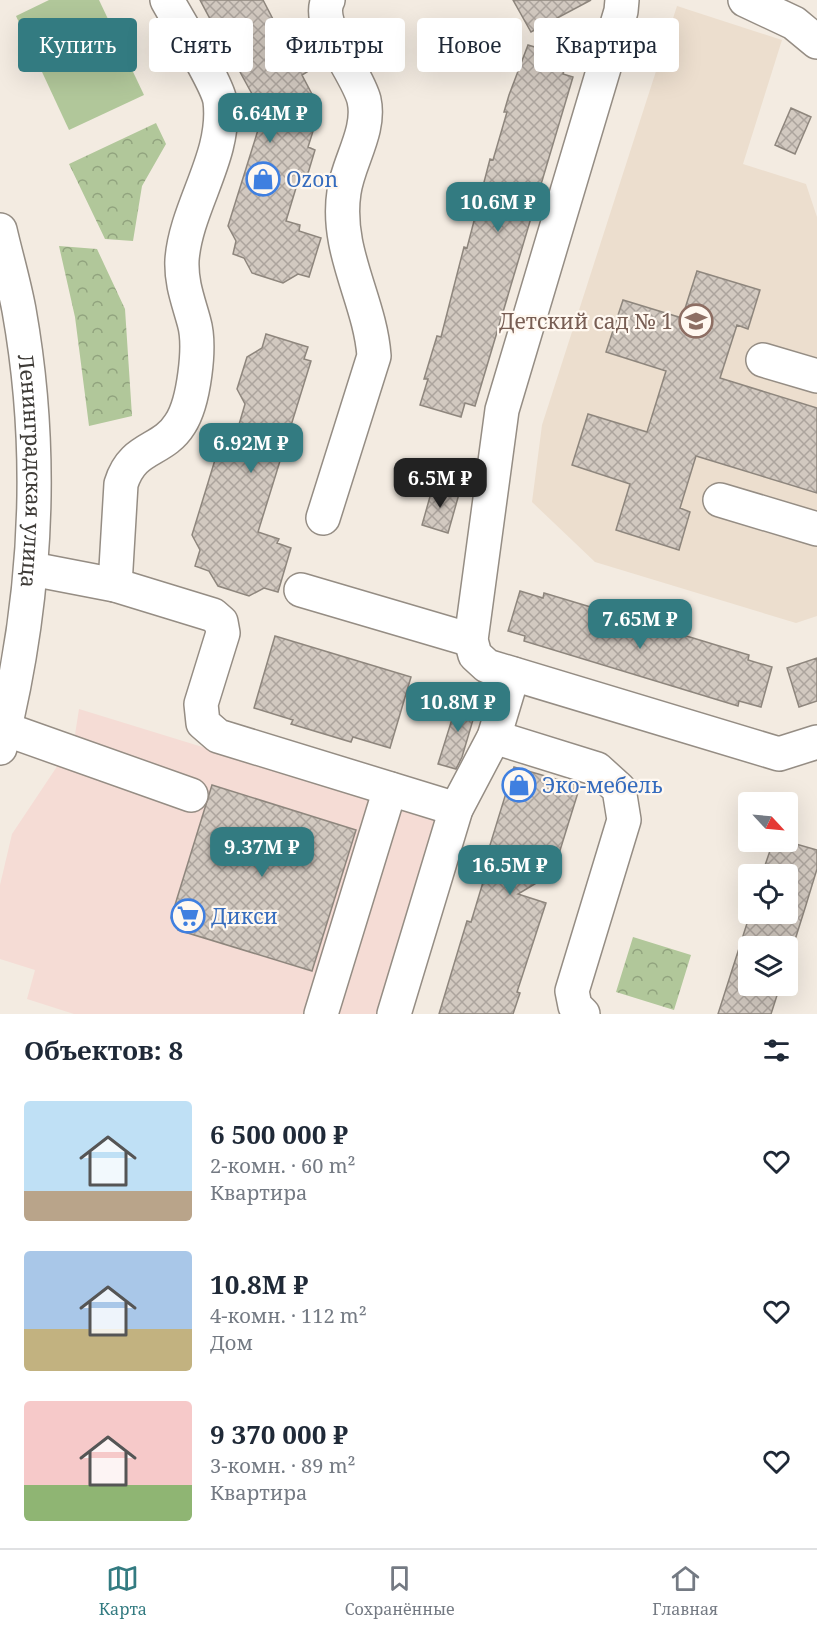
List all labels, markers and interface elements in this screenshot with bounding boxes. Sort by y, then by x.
chip: Купить [18,18,137,72]
chip: Снять [149,18,253,72]
chip: Фильтры [265,18,405,72]
chip: Новое [417,18,522,72]
chip: Квартира [534,18,679,72]
pin: 6.64M ₽ [215,93,325,144]
text: 6.64M ₽ [232,99,308,126]
shop icon: Ozon [245,161,281,197]
place label: Ozon [286,165,338,193]
pin: 10.6M ₽ [443,182,553,233]
text: 10.6M ₽ [460,188,536,215]
school or university icon: Детский сад № 1 [678,303,714,339]
place label: Детский сад № 1 [499,307,673,335]
street label: Ленинградская улица [12,352,48,589]
pin: 6.92M ₽ [196,423,306,474]
text: 6.92M ₽ [213,429,289,456]
pin: 6.5M ₽ [391,458,489,509]
text: 6.5M ₽ [408,464,472,491]
pin: 7.65M ₽ [585,599,695,650]
text: 7.65M ₽ [602,605,678,632]
pin: 10.8M ₽ [403,682,513,733]
text: 10.8M ₽ [420,688,496,715]
shop icon: Эко-мебель [501,767,537,803]
place label: Эко-мебель [542,771,662,799]
north arrow [738,792,798,852]
map controls [738,792,798,996]
pin: 9.37M ₽ [207,827,317,878]
text: 9.37M ₽ [224,833,300,860]
pin: 16.5M ₽ [455,845,565,896]
text: 16.5M ₽ [472,851,548,878]
button: locate [738,864,798,924]
supermarket icon: Дикси [170,898,206,934]
place label: Дикси [211,902,278,930]
button: layers [738,936,798,996]
text: Объектов: 8 [24,1032,183,1068]
icon: filters [760,1034,793,1067]
text: 6 500 000 ₽ [210,1116,348,1152]
icon: home [72,1125,144,1197]
icon: heart [760,1145,793,1178]
text: 2-комн. · 60 m² [210,1152,356,1179]
text: Квартира [210,1179,307,1206]
text: 10.8M ₽ [210,1266,309,1302]
icon: home [72,1275,144,1347]
icon: heart [760,1295,793,1328]
text: 4-комн. · 112 m² [210,1302,367,1329]
text: Дом [210,1329,253,1356]
text: 9 370 000 ₽ [210,1416,348,1452]
icon: home [72,1425,144,1497]
icon: heart [760,1445,793,1478]
text: 3-комн. · 89 m² [210,1452,356,1479]
text: Квартира [210,1479,307,1506]
tab: Карта [99,1562,147,1620]
tab: Сохранённые [345,1562,455,1620]
tab: Главная [652,1562,718,1620]

